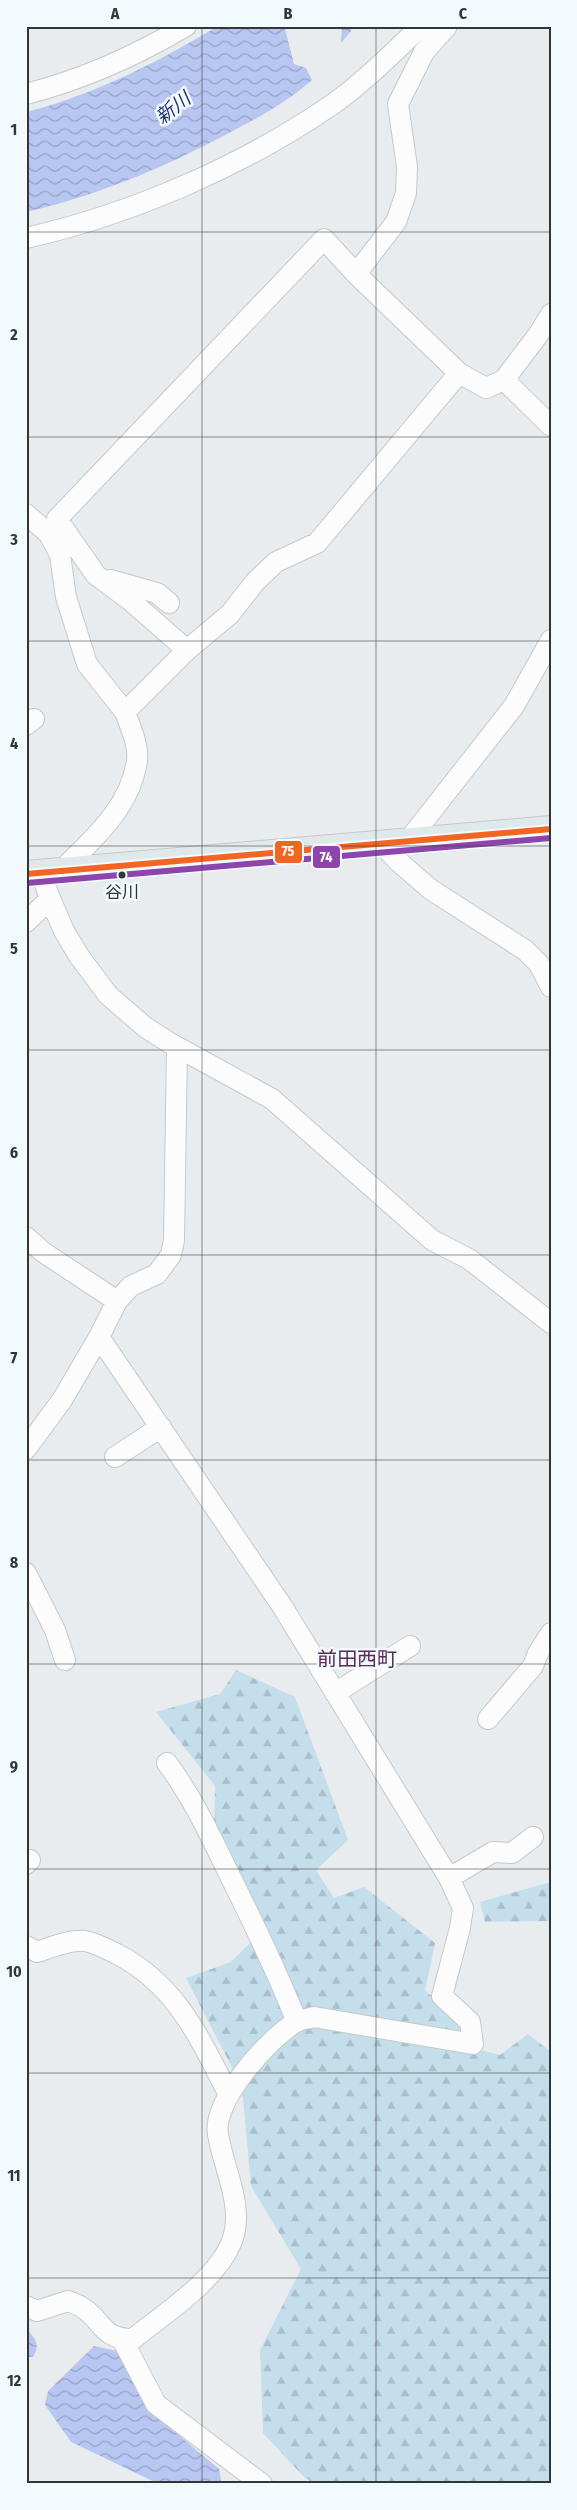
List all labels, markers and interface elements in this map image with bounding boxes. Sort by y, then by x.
text: A [110,4,120,23]
text: B [284,4,293,23]
text: C [459,4,468,23]
water label: 新川 [151,86,197,129]
text: 1 [11,120,17,139]
text: 2 [9,325,18,344]
text: 3 [9,530,18,549]
text: 4 [10,734,18,753]
line badge: 75 [274,840,303,864]
text: 75 [282,843,294,860]
line badge: 74 [312,845,341,869]
text: 74 [320,849,332,866]
marker: 谷川 [117,870,127,880]
place label: 谷川 [105,882,139,903]
text: 5 [10,939,18,958]
text: 6 [10,1143,18,1162]
text: 7 [11,1348,18,1367]
text: 8 [10,1553,19,1572]
district label: 前田西町 [317,1647,397,1671]
text: 9 [10,1757,18,1776]
text: 10 [6,1962,22,1981]
text: 11 [7,2166,21,2185]
text: 12 [7,2371,22,2390]

